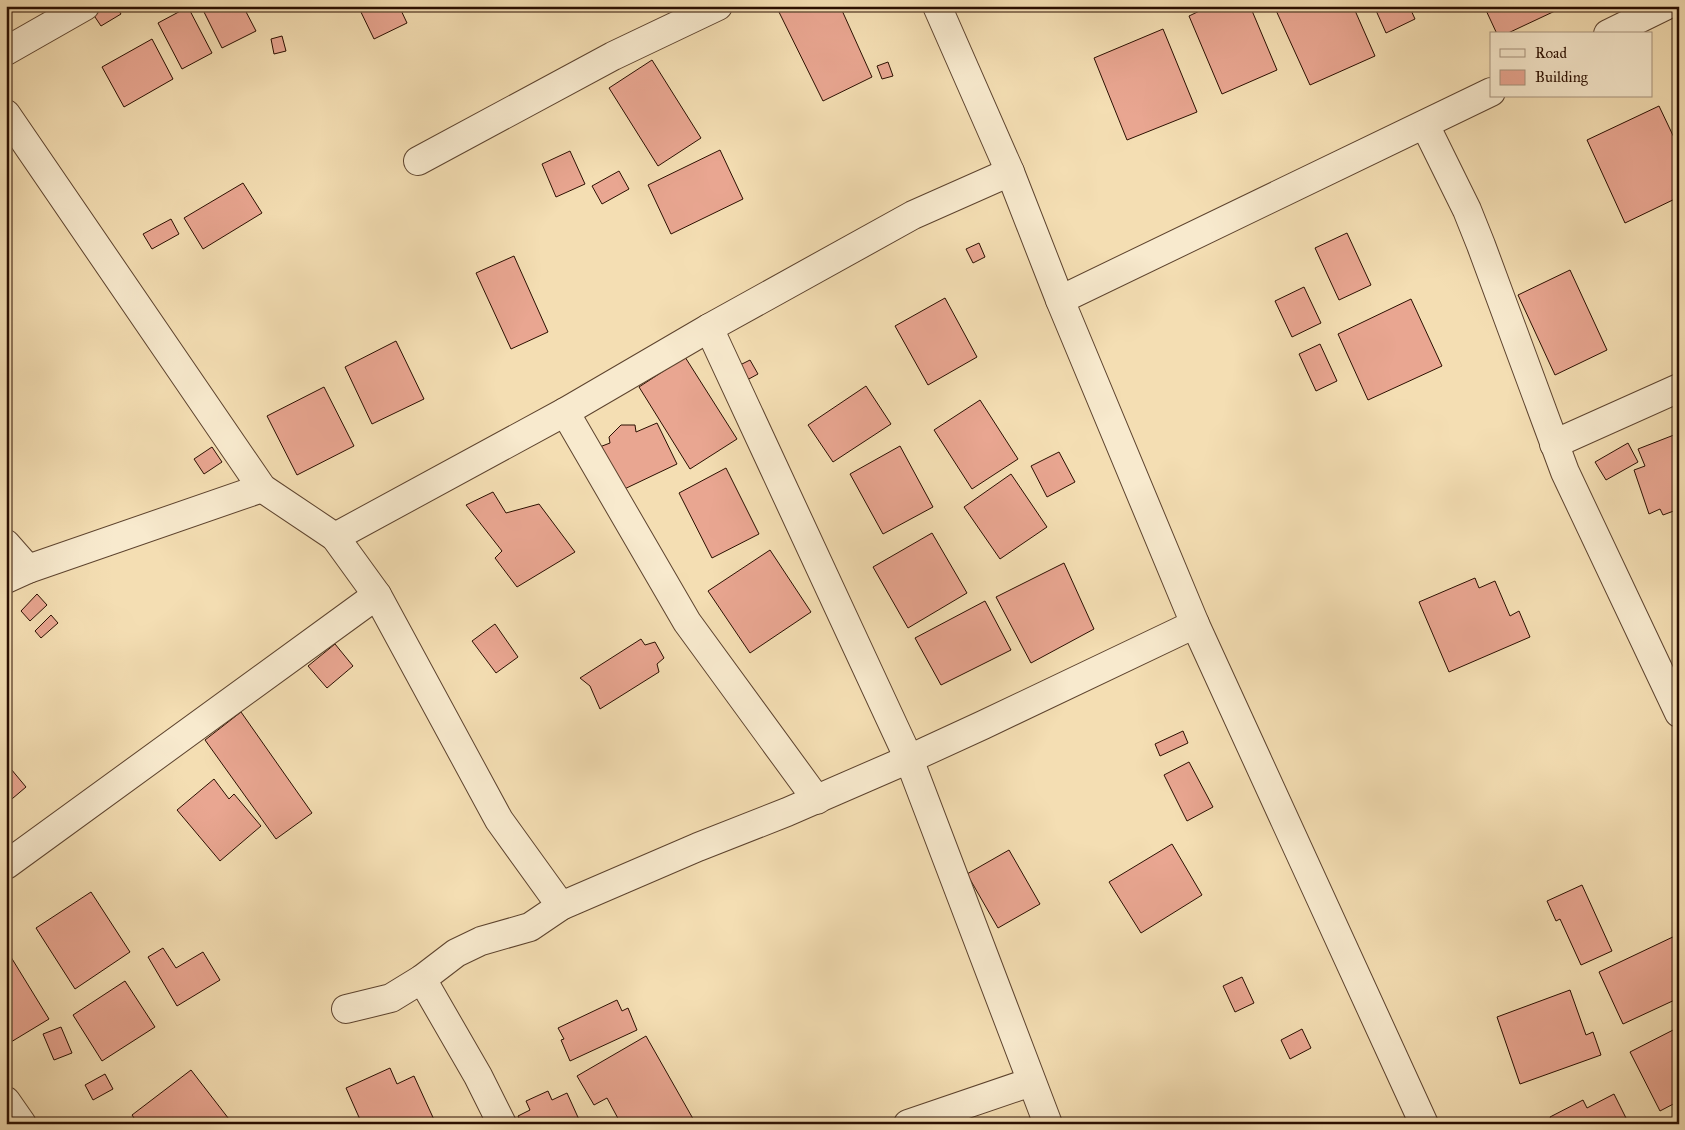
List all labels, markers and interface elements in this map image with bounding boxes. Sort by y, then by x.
legend [1490,32,1652,98]
text: Road [1535,44,1567,62]
text: Building [1535,68,1589,86]

